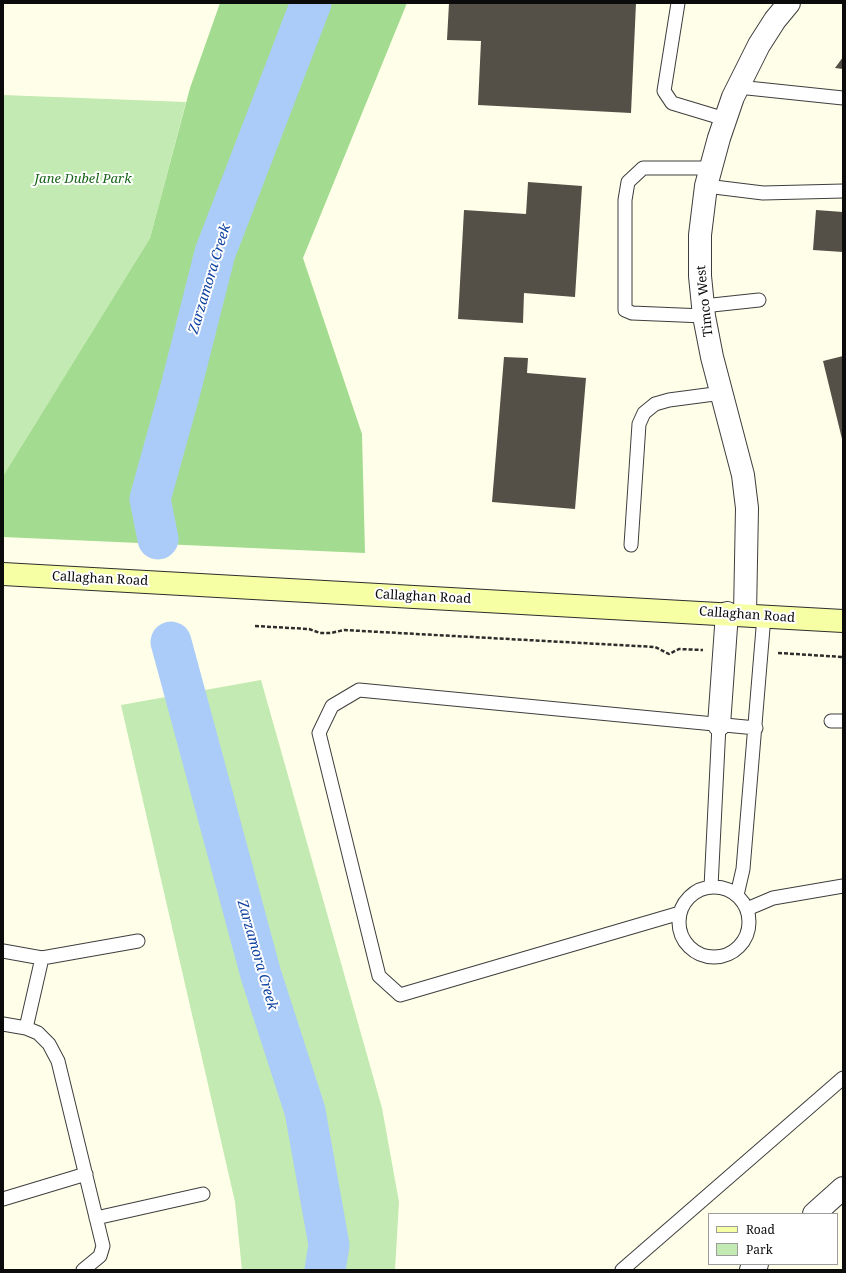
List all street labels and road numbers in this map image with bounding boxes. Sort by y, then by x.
street label: Timco West [693,264,717,338]
street label: Callaghan Road [51,569,149,589]
street label: Callaghan Road [374,587,472,607]
street label: Callaghan Road [698,604,796,626]

